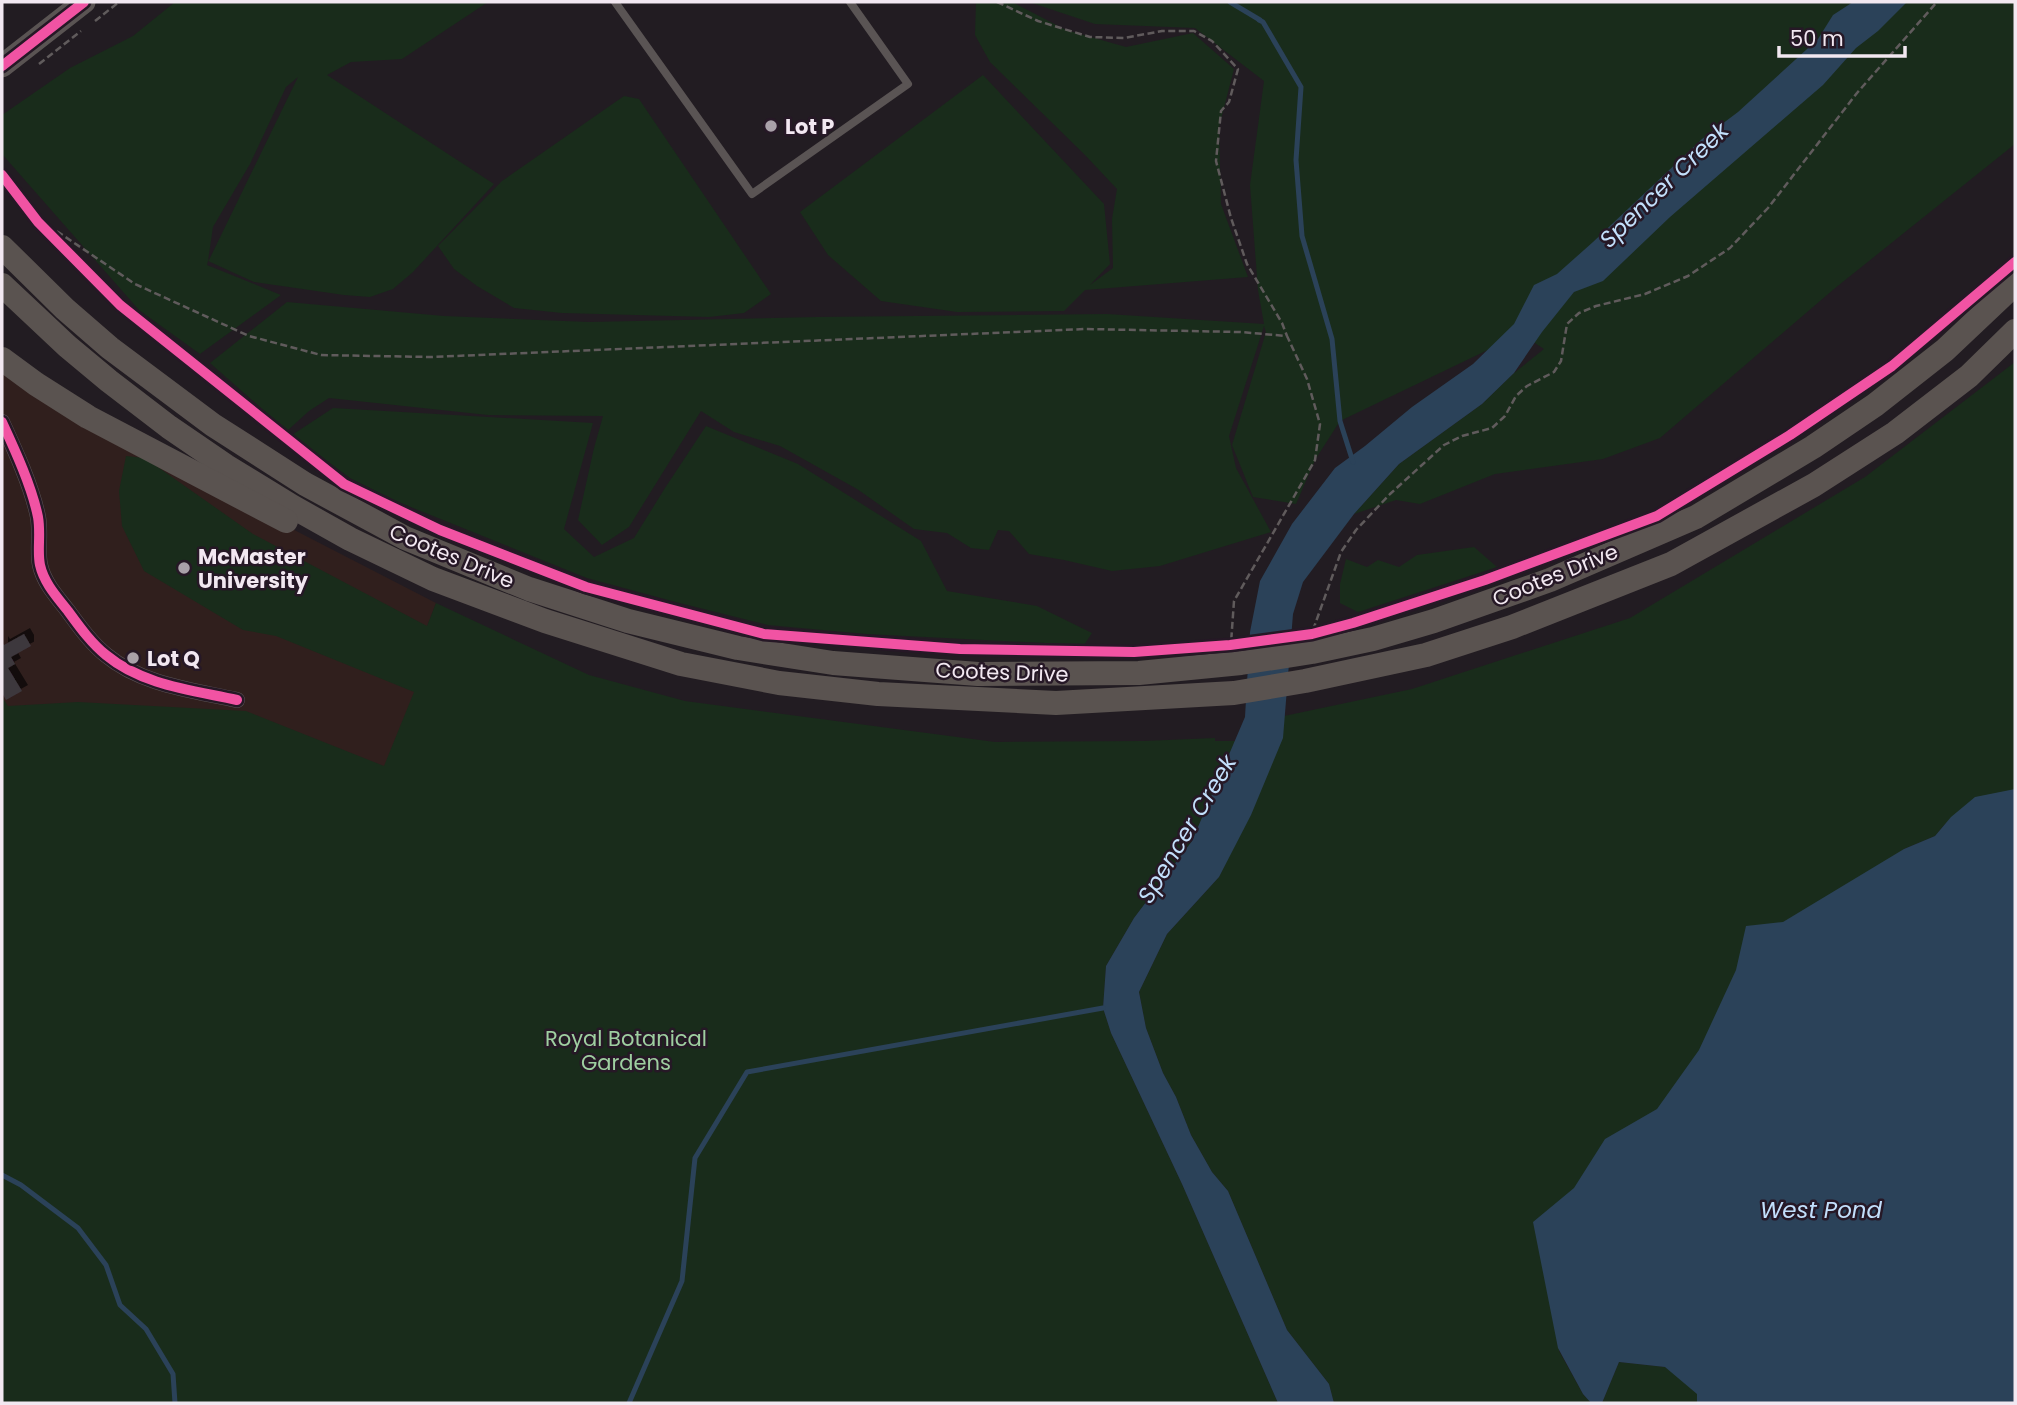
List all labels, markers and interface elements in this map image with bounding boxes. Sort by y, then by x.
scale bar [1779,14,1905,58]
text: 50 m [1790,24,1844,53]
place label: Lot P [785,112,834,141]
water label: Spencer Creek [1592,114,1736,255]
marker: Lot P [763,118,779,134]
street label: Cootes Drive [385,517,519,595]
street label: Cootes Drive [1488,537,1622,613]
place label: McMaster University [198,542,309,595]
marker: McMaster University [176,560,192,576]
place label: Lot Q [147,644,200,673]
marker: Lot Q [125,650,141,666]
street label: Cootes Drive [935,655,1069,689]
water label: Spencer Creek [1130,748,1245,909]
park label: Royal Botanical Gardens [545,1024,707,1077]
water label: West Pond [1760,1194,1883,1226]

